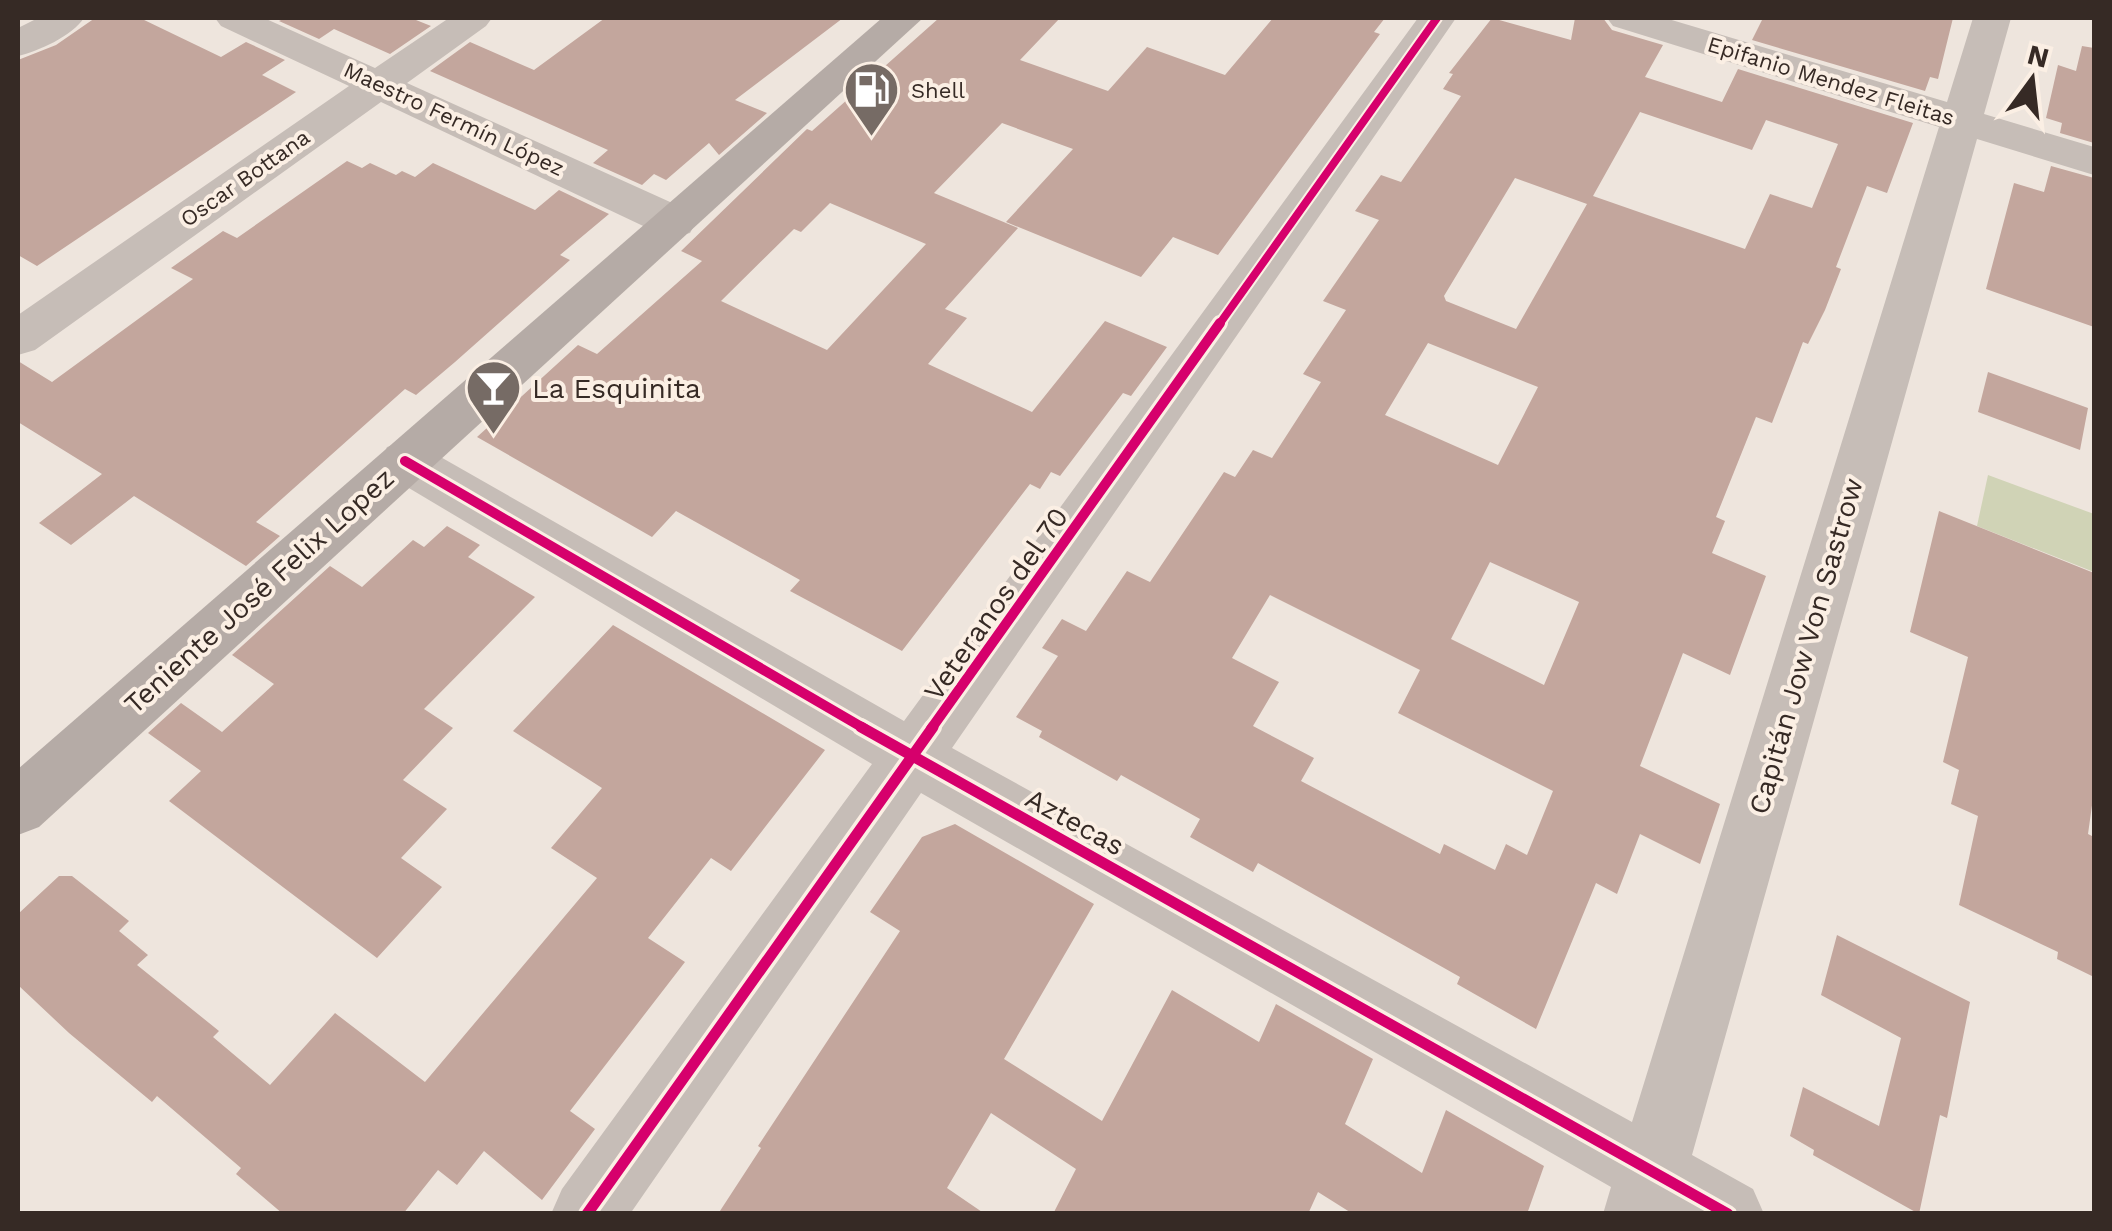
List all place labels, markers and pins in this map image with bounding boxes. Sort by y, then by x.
fuel station icon: Shell [842,60,902,139]
place label: Shell [911,78,965,103]
bar icon: La Esquinita [463,358,523,437]
place label: La Esquinita [532,372,701,405]

